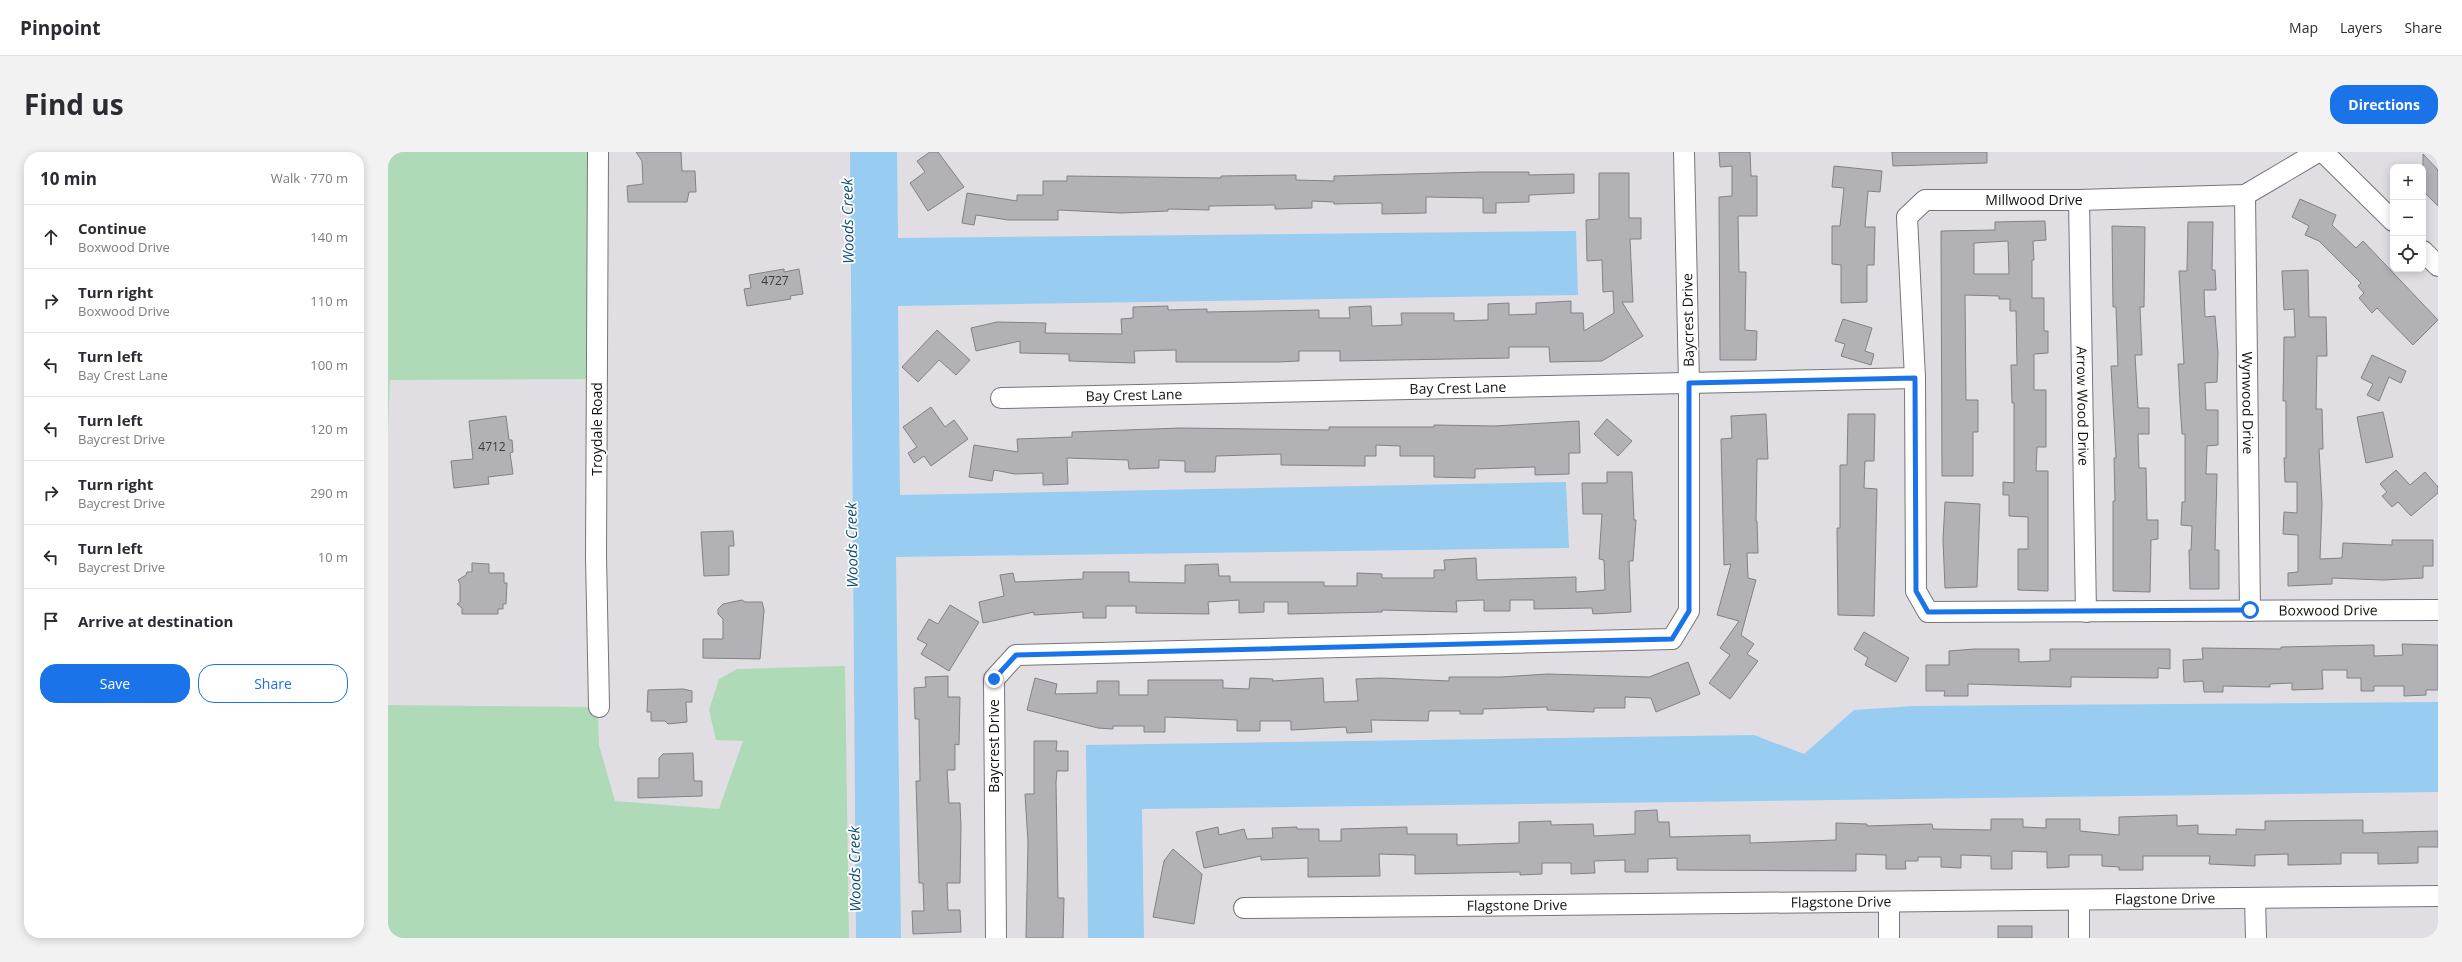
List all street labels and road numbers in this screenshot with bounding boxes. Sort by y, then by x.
street label: Millwood Drive [1985,190,2083,209]
street label: Baycrest Drive [1677,273,1698,367]
street label: Arrow Wood Drive [2072,346,2094,466]
street label: Wynwood Drive [2238,351,2258,455]
street label: Bay Crest Lane [1409,377,1507,398]
street label: Troydale Road [587,382,606,476]
street label: Bay Crest Lane [1085,384,1183,405]
street label: Boxwood Drive [2278,600,2378,620]
street label: Baycrest Drive [984,699,1003,793]
street label: Flagstone Drive [2115,888,2216,908]
street label: Flagstone Drive [1791,891,1892,912]
street label: Flagstone Drive [1467,895,1568,915]

